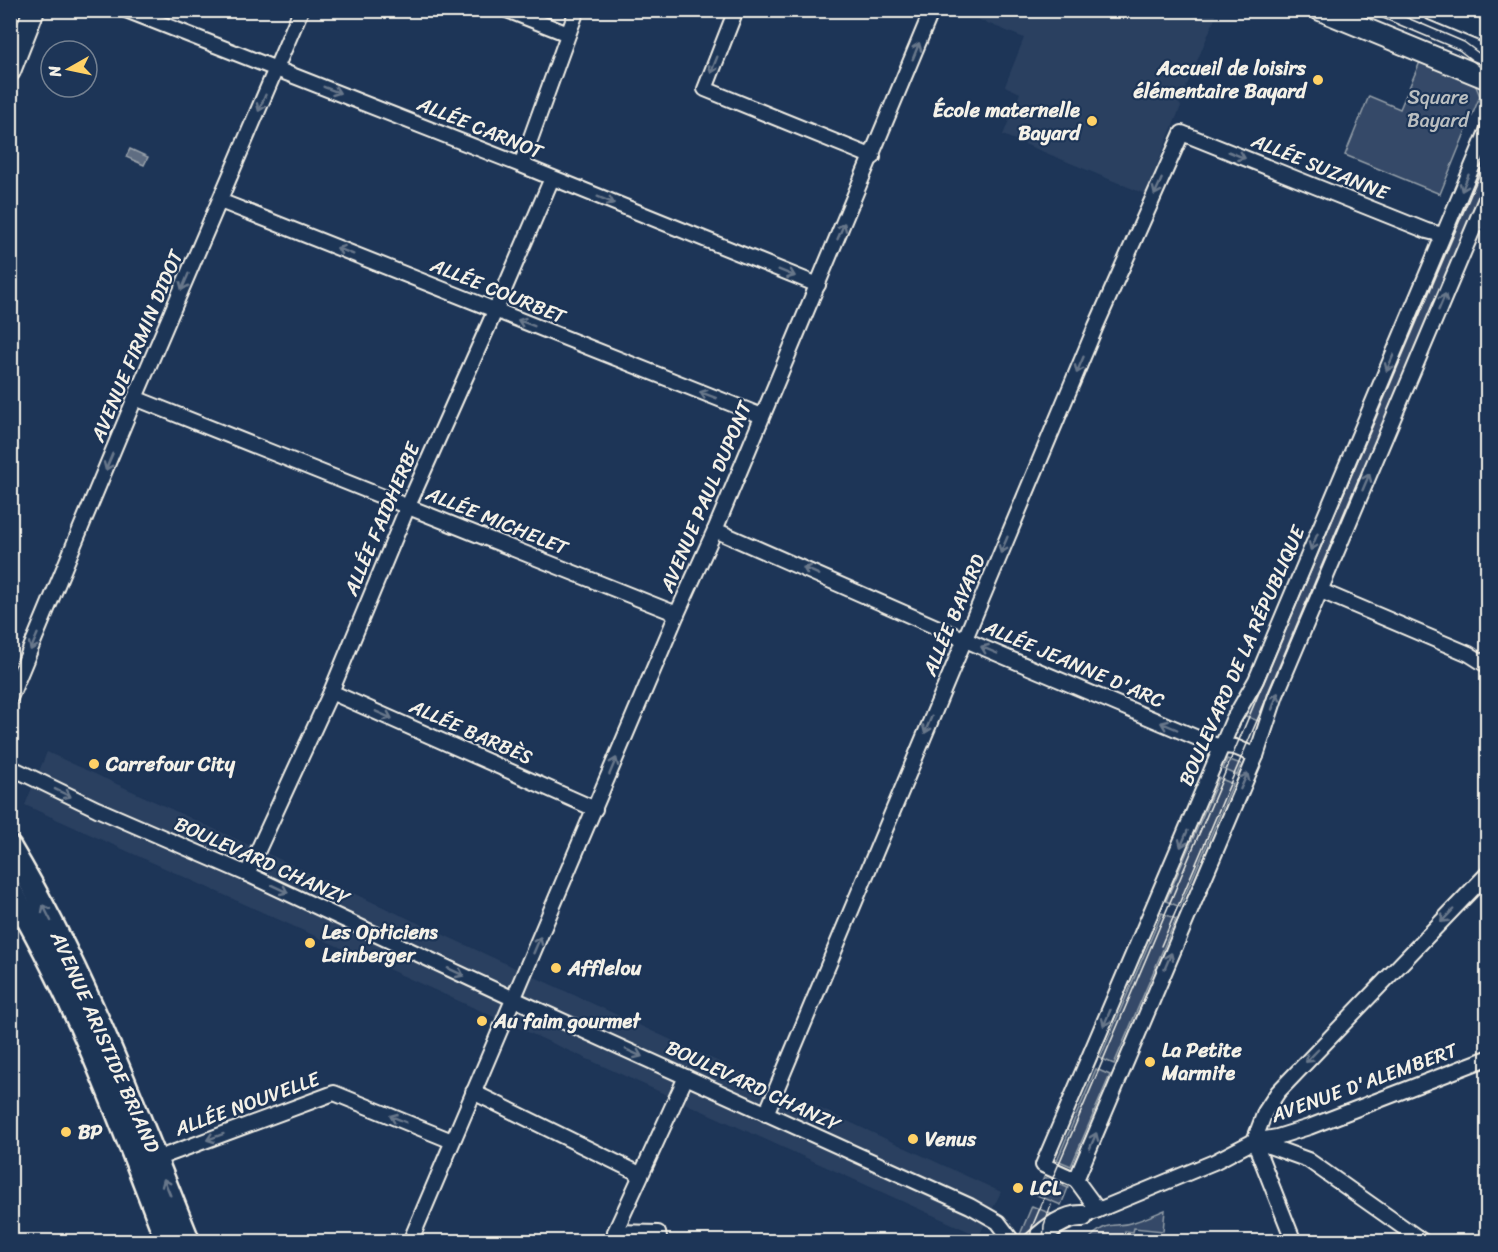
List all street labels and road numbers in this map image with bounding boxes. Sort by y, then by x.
street label: ALLÉE CARNOT [411,86,549,170]
street label: ALLÉE SUZANNE [1245,123,1396,211]
street label: AVENUE FIRMIN DIDOT [80,244,194,448]
street label: ALLÉE COURBET [424,248,572,334]
street label: AVENUE PAUL DUPONT [649,395,763,599]
street label: ALLÉE FAIDHERBE [334,435,431,602]
street label: ALLÉE MICHELET [420,476,575,566]
street label: BOULEVARD DE LA RÉPUBLIQUE [1169,518,1316,792]
street label: ALLÉE BAYARD [912,548,995,682]
street label: ALLÉE JEANNE D'ARC [977,610,1171,718]
street label: ALLÉE BARBÈS [403,689,539,775]
street label: BOULEVARD CHANZY [168,807,357,916]
street label: AVENUE ARISTIDE BRIAND [40,925,170,1159]
street label: BOULEVARD CHANZY [660,1030,848,1143]
street label: AVENUE D'ALEMBERT [1265,1033,1463,1133]
street label: ALLÉE NOUVELLE [169,1061,326,1147]

